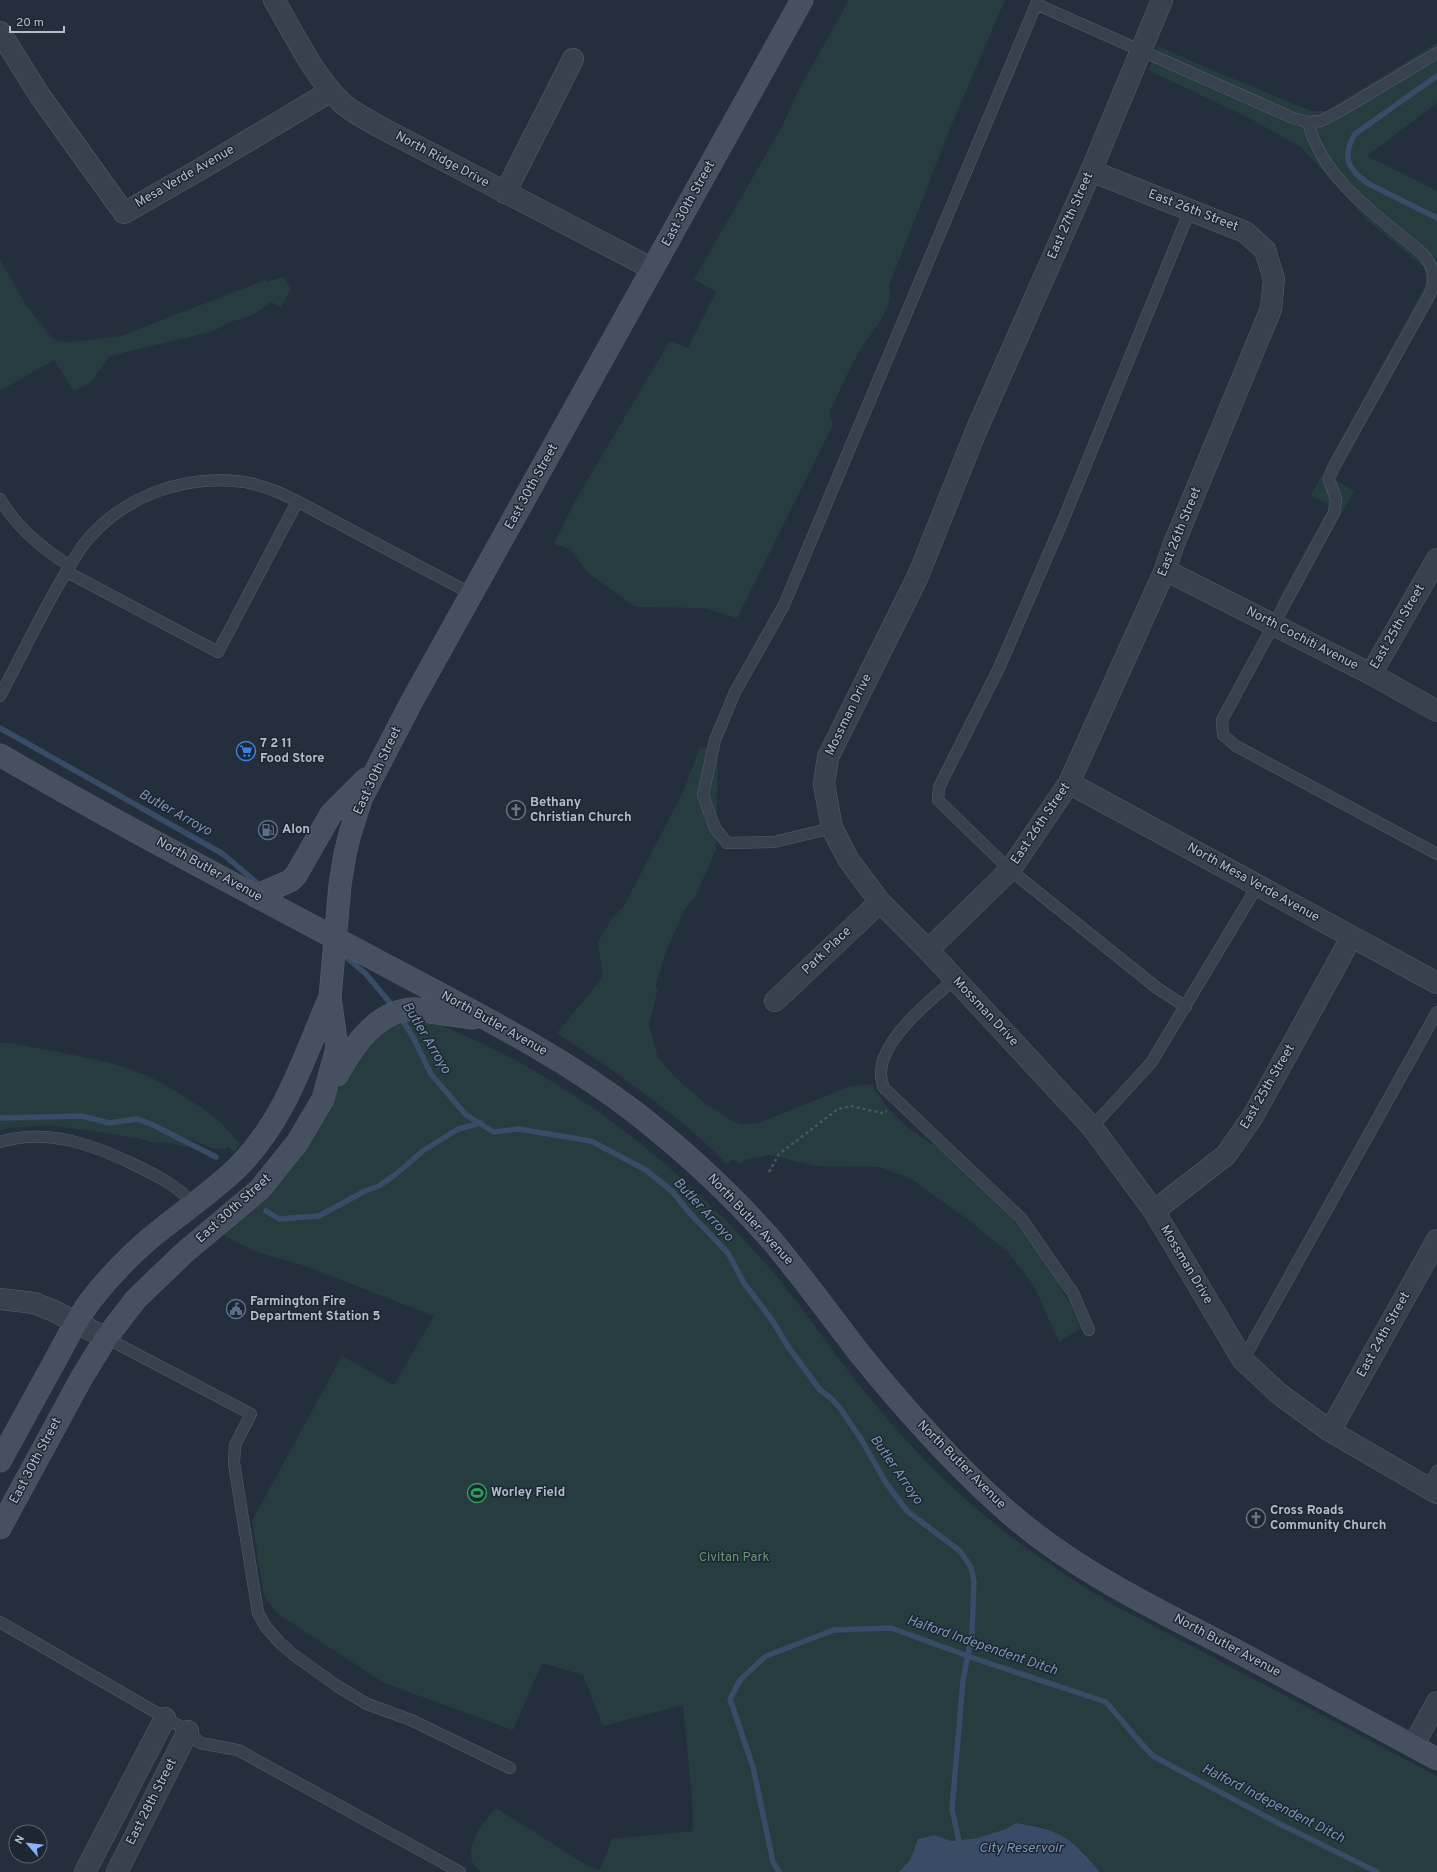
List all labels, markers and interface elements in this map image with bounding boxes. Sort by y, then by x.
scale bar [10,8,64,34]
text: 20 m [16,15,44,31]
street label: North Ridge Drive [392,129,492,191]
street label: Mesa Verde Avenue [132,142,238,212]
street label: East 30th Street [659,158,719,250]
street label: East 27th Street [1045,170,1097,262]
street label: East 26th Street [1146,187,1240,236]
street label: East 30th Street [502,441,562,533]
street label: East 26th Street [1155,485,1205,579]
street label: East 25th Street [1367,582,1429,672]
street label: North Cochiti Avenue [1243,604,1361,674]
street label: Mossman Drive [822,671,876,759]
street label: East 30th Street [351,724,405,818]
place label: 7 2 11 Food Store [260,736,325,767]
supermarket icon: 7 2 11 Food Store [235,740,257,762]
street label: East 26th Street [1008,780,1074,868]
water label: Butler Arroyo [136,786,215,840]
place label: Bethany Christian Church [530,795,632,826]
church icon: Bethany Christian Church [505,799,527,821]
fuel station icon: Alon [257,819,279,841]
place label: Alon [282,822,310,838]
street label: North Butler Avenue [153,834,265,906]
street label: North Mesa Verde Avenue [1184,840,1322,926]
street label: Park Place [799,924,855,978]
street label: Mossman Drive [949,974,1021,1050]
street label: North Butler Avenue [438,988,550,1060]
water label: Butler Arroyo [398,999,454,1077]
street label: East 25th Street [1237,1042,1299,1132]
street label: East 30th Street [193,1171,275,1247]
street label: North Butler Avenue [704,1171,796,1269]
water label: Butler Arroyo [669,1175,737,1246]
street label: Mossman Drive [1156,1223,1216,1307]
street label: East 24th Street [1354,1289,1414,1381]
place label: Farmington Fire Department Station 5 [250,1294,380,1325]
public building icon: Farmington Fire Department Station 5 [225,1298,247,1320]
street label: East 30th Street [7,1415,65,1507]
street label: North Butler Avenue [913,1417,1009,1513]
water label: Butler Arroyo [866,1432,926,1508]
sports icon: Worley Field [466,1482,488,1504]
place label: Worley Field [491,1485,565,1501]
place label: Cross Roads Community Church [1270,1503,1386,1534]
church icon: Cross Roads Community Church [1245,1507,1267,1529]
park label: Civitan Park [699,1550,769,1566]
street label: North Butler Avenue [1171,1611,1283,1681]
water label: Halford Independent Ditch [904,1612,1060,1680]
street label: East 28th Street [123,1756,181,1848]
water label: Halford Independent Ditch [1199,1761,1348,1848]
north arrow [8,1824,48,1864]
text: N [12,1833,28,1847]
water label: City Reservoir [979,1840,1065,1857]

